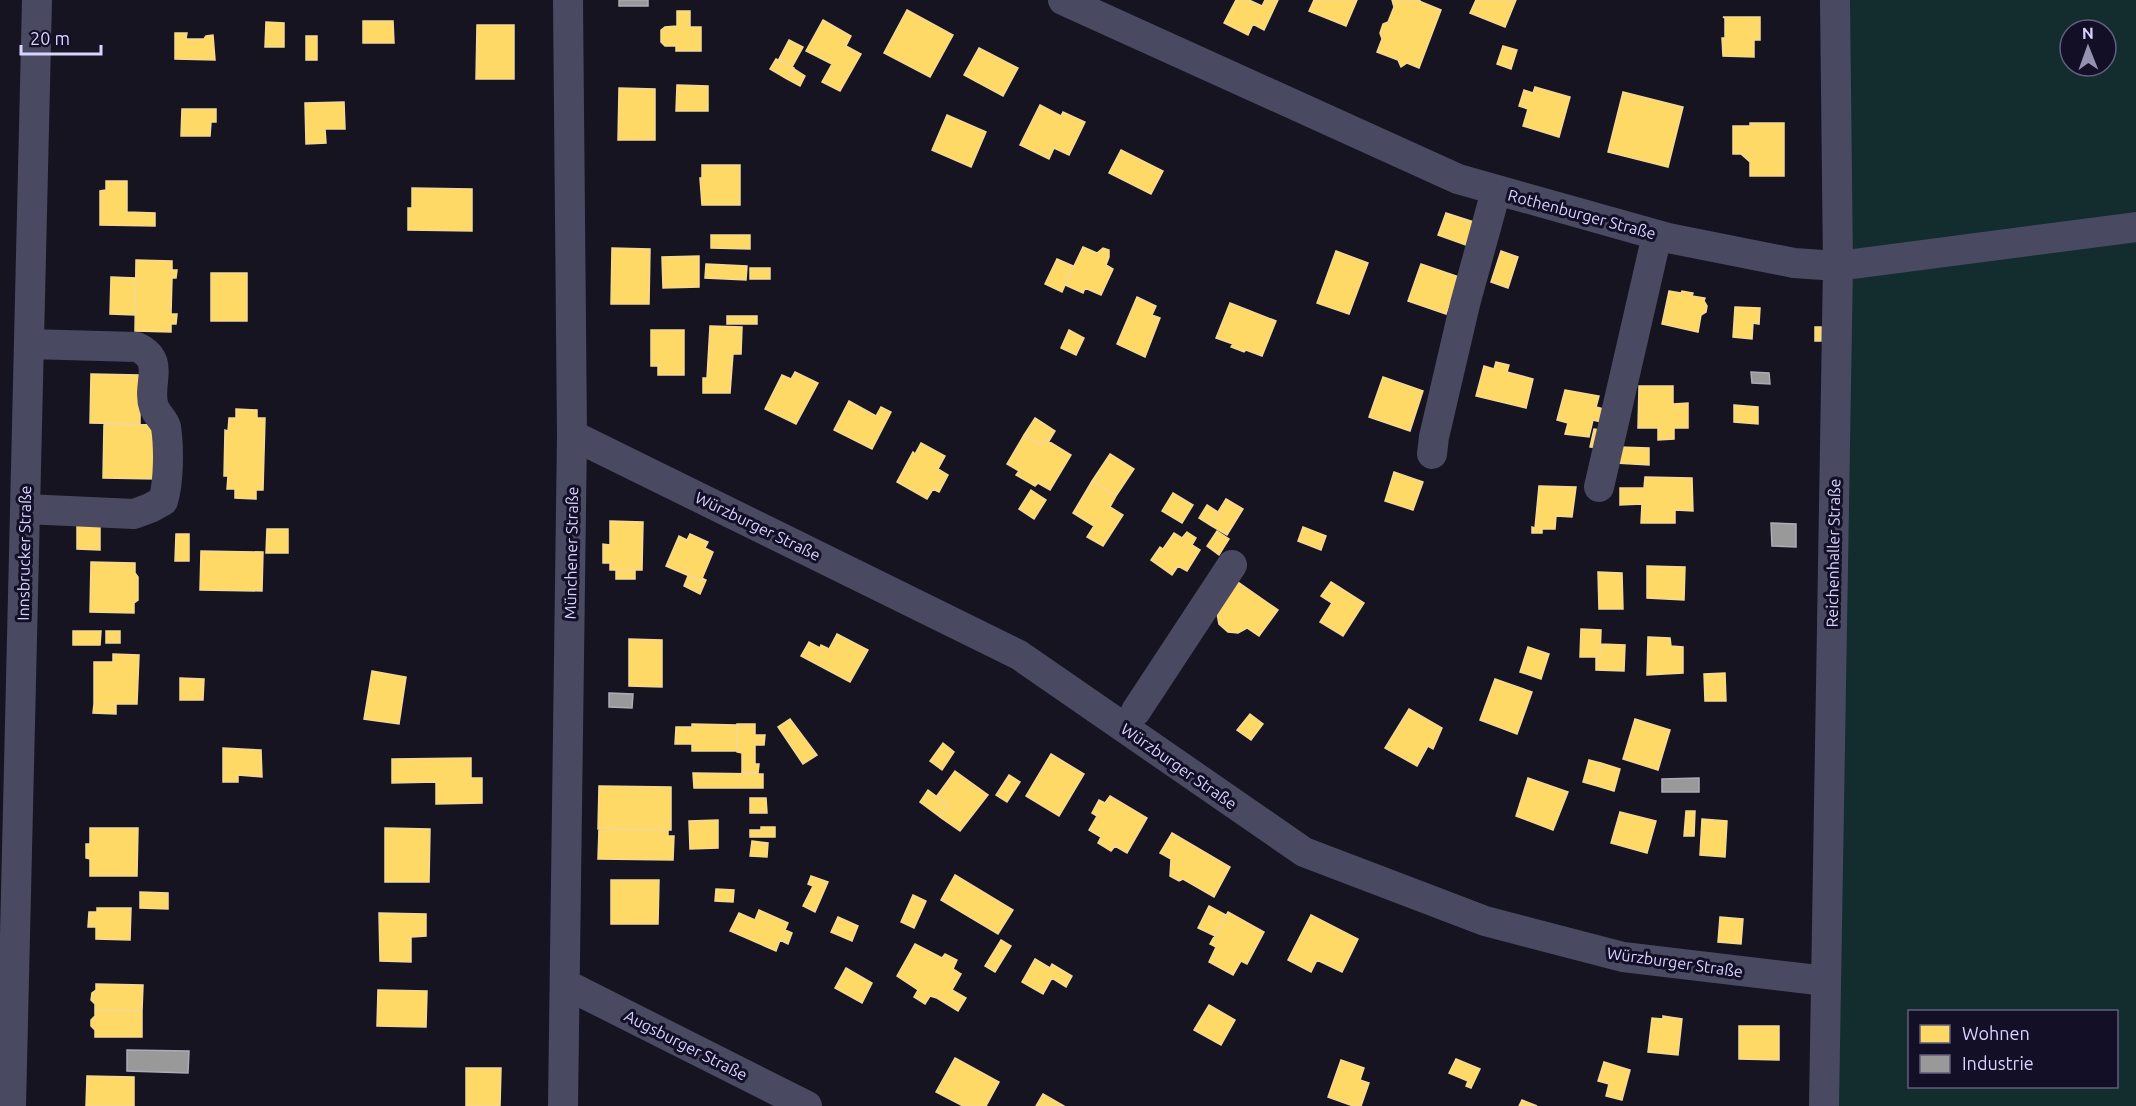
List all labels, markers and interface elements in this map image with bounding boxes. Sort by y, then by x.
scale bar [21,18,100,56]
north arrow [2058,18,2118,78]
text: N [2082,24,2094,42]
text: 20 m [30,28,70,48]
street label: Rothenburger Straße [1506,186,1658,242]
street label: Reichenhaller Straße [1823,478,1843,628]
street label: Innsbrucker Straße [14,485,34,621]
street label: Münchener Straße [561,486,581,620]
street label: Würzburger Straße [693,488,823,564]
street label: Würzburger Straße [1118,719,1240,813]
street label: Würzburger Straße [1606,944,1744,980]
street label: Augsburger Straße [622,1006,750,1084]
legend [1908,1010,2118,1088]
text: Wohnen [1962,1023,2030,1043]
text: Industrie [1962,1053,2034,1073]

